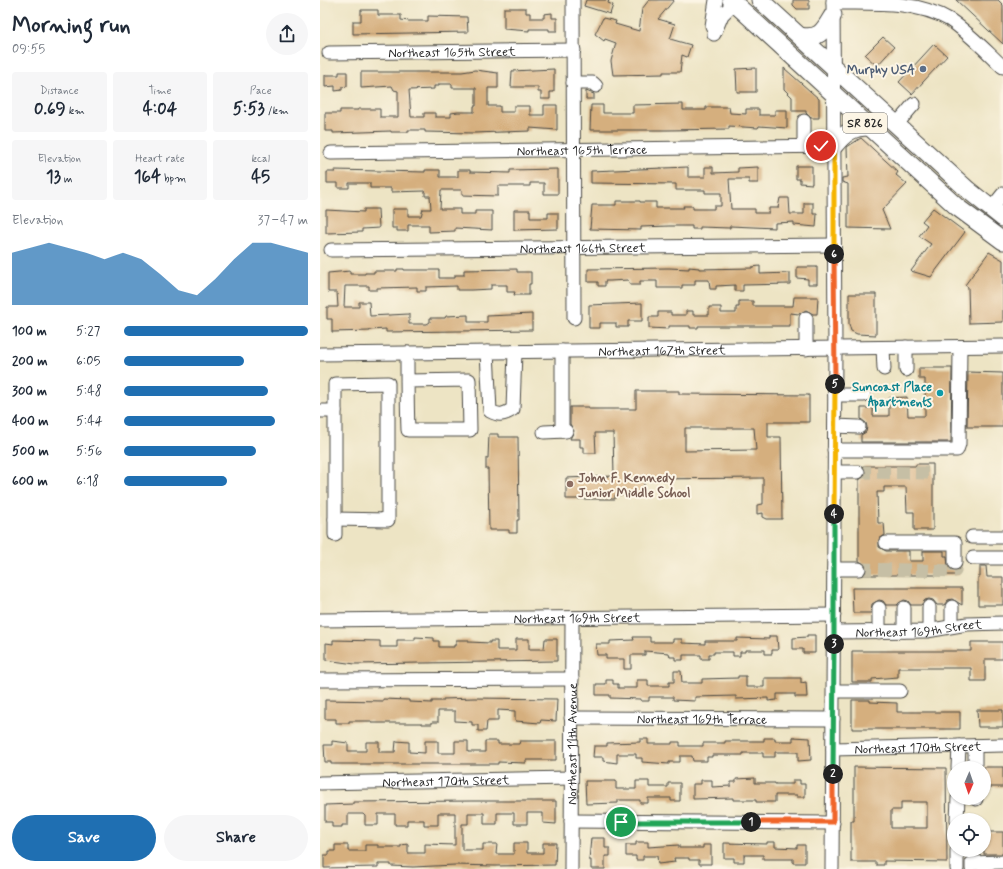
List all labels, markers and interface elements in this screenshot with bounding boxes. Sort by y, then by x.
text: Morning run [12,12,131,40]
button: share [266,13,308,55]
text: 09:55 [12,41,45,58]
street label: Northeast 165th Street [388,44,516,62]
place label: Murphy USA [847,62,915,79]
marker: Murphy USA [918,64,928,74]
text: Distance [40,84,79,98]
text: Time [148,84,172,98]
text: Pace [250,84,272,98]
text: 0.69 [34,98,66,120]
text: 4:04 [143,98,177,120]
text: 5:53 [233,98,265,120]
text: km [66,104,85,118]
text: /km [265,104,289,118]
road number: SR 826 [843,113,887,133]
pin [804,129,838,163]
icon: check [810,135,832,157]
street label: Northeast 165th Terrace [517,142,647,160]
text: Elevation [38,152,81,166]
text: Heart rate [135,152,185,166]
text: kcal [251,152,270,166]
text: 13 [46,166,61,188]
text: 164 [134,166,161,188]
text: 45 [251,166,270,188]
text: m [61,172,73,186]
text: bpm [161,172,186,186]
text: Elevation [12,212,63,229]
text: 37–47 m [258,212,308,229]
street label: Northeast 166th Street [520,240,647,258]
pin: 6 [824,244,844,264]
text: 6 [831,247,837,261]
text: 100 m [12,323,47,340]
text: 5:27 [76,323,100,340]
street label: Northeast 167th Street [598,342,726,361]
text: 200 m [12,353,47,370]
text: 6:05 [76,353,100,370]
pin: 5 [825,374,845,394]
text: 5 [832,377,838,391]
place label: Suncoast Place Apartments [852,379,932,412]
text: 300 m [12,383,47,400]
text: 5:48 [76,383,102,400]
marker: Suncoast Place Apartments [935,388,945,398]
text: 400 m [12,413,49,430]
text: 5:44 [76,413,103,430]
text: 500 m [12,443,49,460]
text: 5:56 [76,443,102,460]
place label: John F. Kennedy Junior Middle School [578,470,690,502]
text: 600 m [12,473,48,490]
text: 6:18 [76,473,99,490]
marker: John F. Kennedy Junior Middle School [565,479,575,489]
pin: 4 [824,504,844,524]
text: 4 [831,507,837,521]
street label: Northeast 169th Street [513,610,641,628]
street label: Northeast 169th Street [855,617,983,642]
pin: 3 [824,634,844,654]
text: 3 [832,637,836,651]
street label: Northeast 11th Avenue [564,683,582,805]
street label: Northeast 169th Terrace [637,711,767,729]
street label: Northeast 170th Street [854,738,982,758]
north arrow [947,761,991,805]
map controls [947,761,991,857]
pin: 2 [823,764,843,784]
text: 2 [830,767,836,781]
street label: Northeast 170th Street [382,772,510,792]
pin [604,805,638,839]
icon: arrive [610,811,632,833]
pin: 1 [741,812,761,832]
button: locate [947,813,991,857]
button: Save [12,815,156,861]
button: Share [164,815,308,861]
text: 1 [749,815,753,829]

